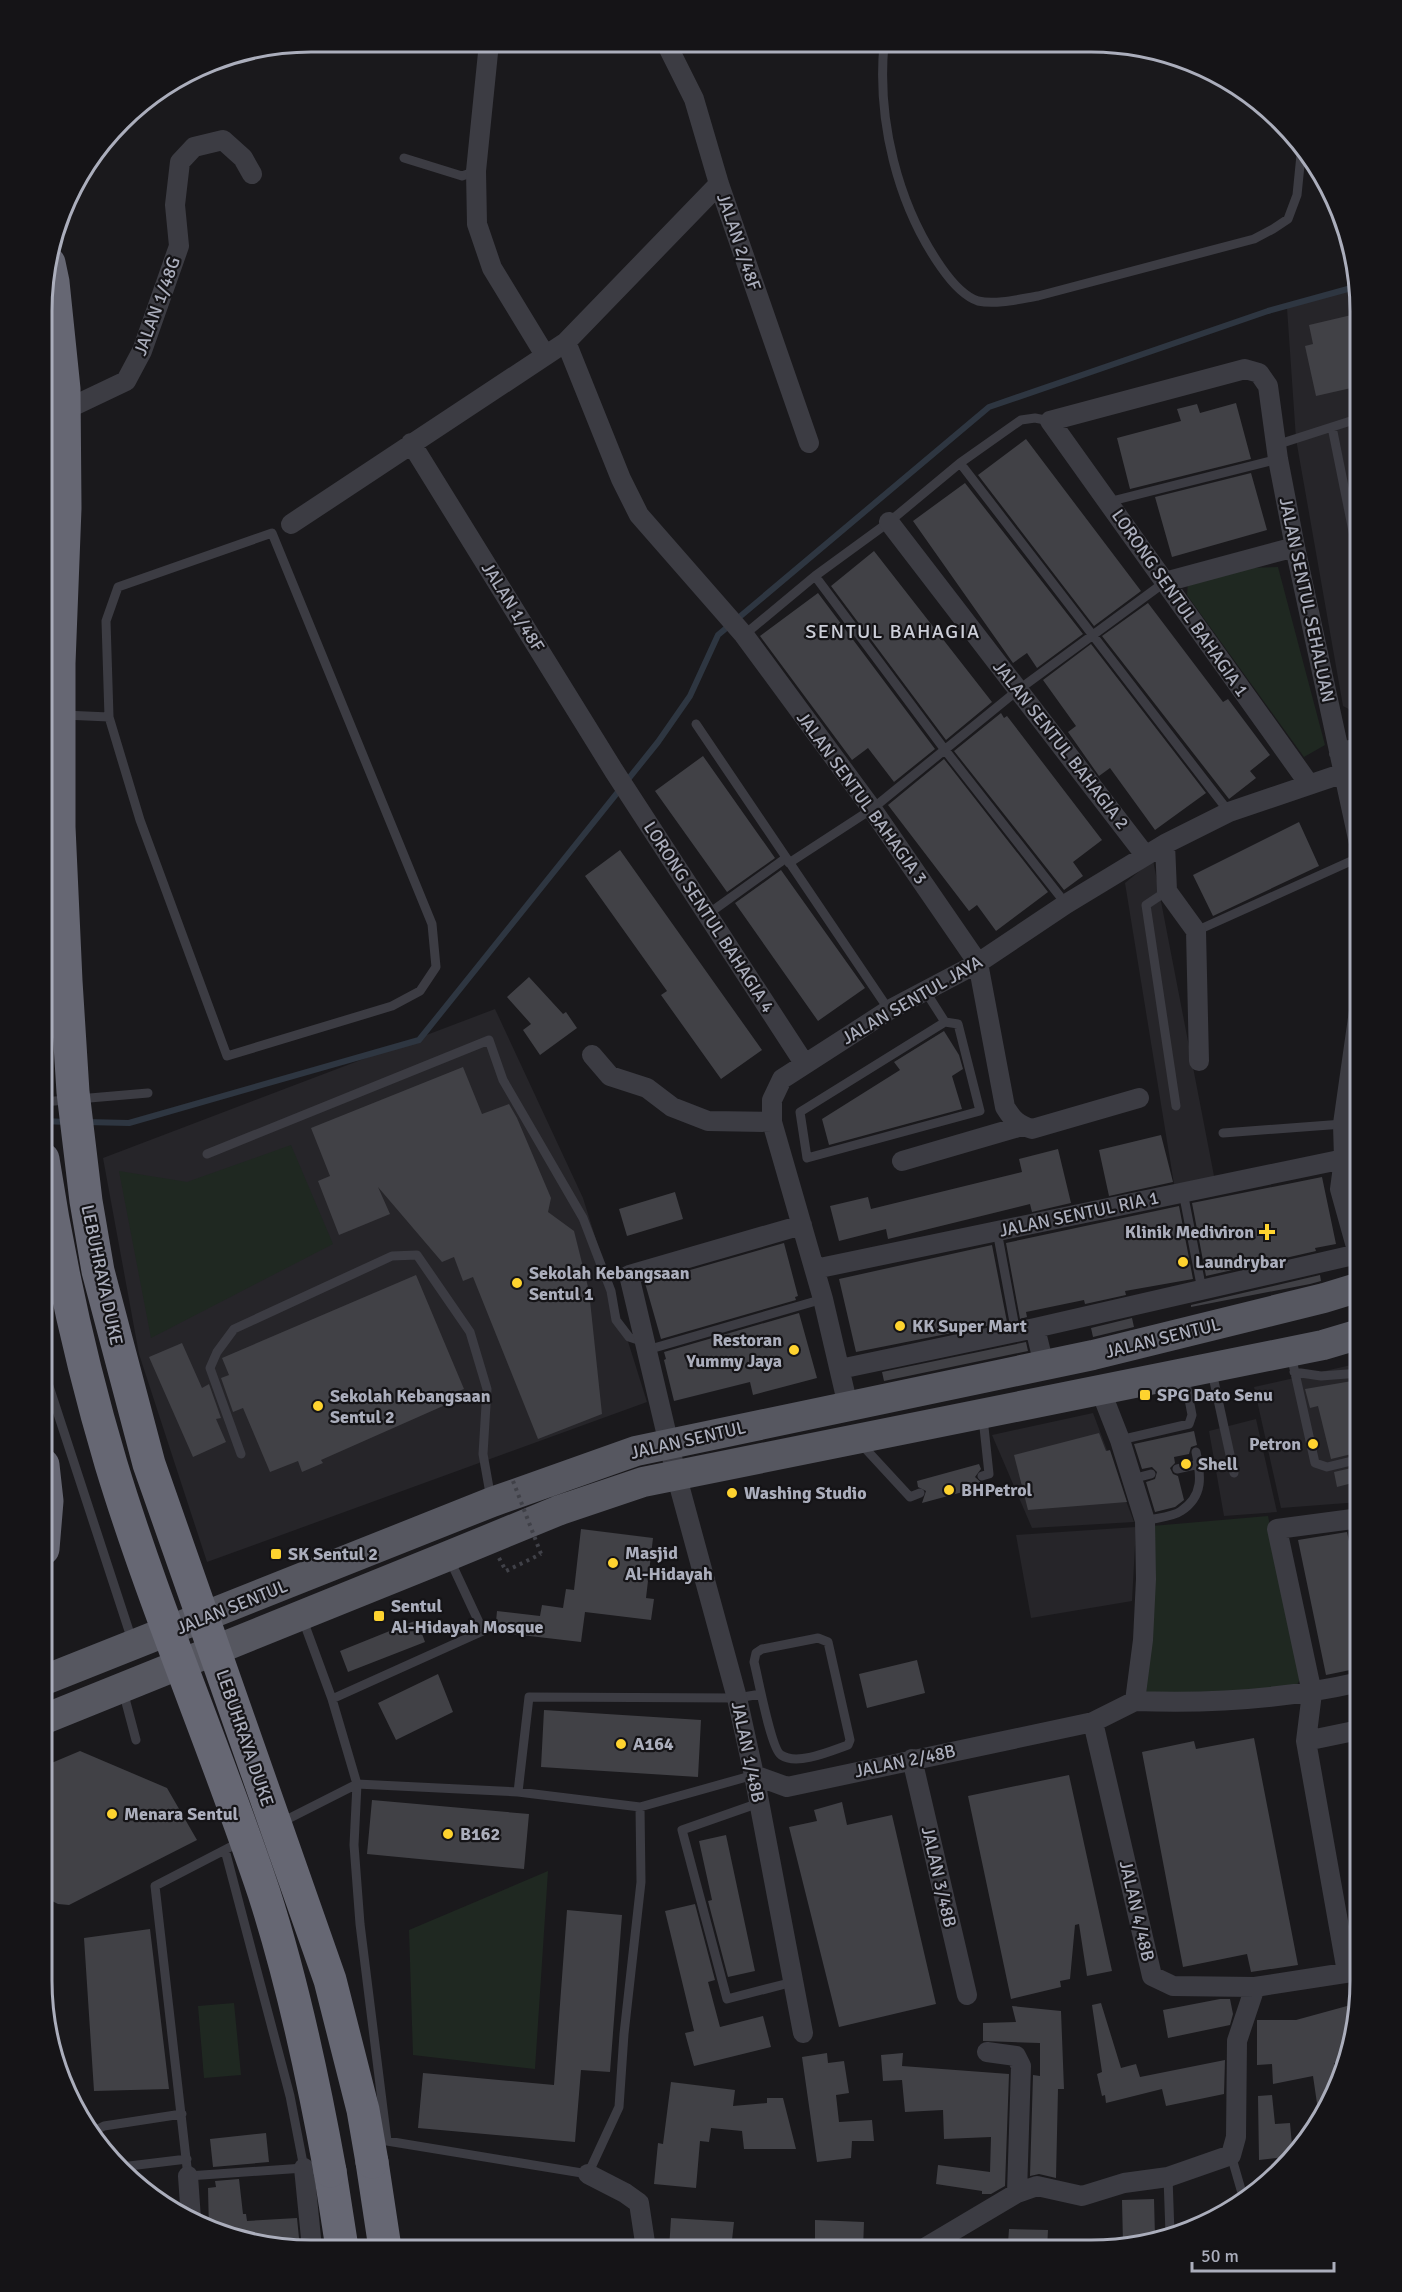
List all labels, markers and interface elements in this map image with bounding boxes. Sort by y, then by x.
street label: JALAN 2/48F [712,191,766,293]
street label: JALAN 1/48G [129,254,185,358]
street label: JALAN SENTUL SEHALUAN [1275,496,1339,704]
street label: LORONG SENTUL BAHAGIA 1 [1107,505,1253,701]
street label: JALAN 1/48F [477,558,549,656]
district label: SENTUL BAHAGIA [805,619,981,644]
street label: JALAN SENTUL BAHAGIA 2 [988,656,1134,834]
street label: JALAN SENTUL BAHAGIA 3 [792,707,932,889]
street label: LORONG SENTUL BAHAGIA 4 [639,817,779,1017]
street label: JALAN SENTUL JAYA [838,951,986,1049]
street label: JALAN SENTUL RIA 1 [997,1186,1161,1242]
street label: LEBUHRAYA DUKE [76,1203,128,1347]
place label: Klinik Mediviron [1125,1221,1254,1243]
marker: Klinik Mediviron [1258,1223,1276,1241]
place label: Laundrybar [1195,1251,1287,1273]
marker: Laundrybar [1176,1255,1190,1269]
place label: Sekolah Kebangsaan Sentul 1 [529,1262,690,1305]
marker: Sekolah Kebangsaan Sentul 1 [510,1276,524,1290]
street label: JALAN SENTUL [1103,1313,1223,1363]
place label: KK Super Mart [912,1315,1027,1337]
marker: KK Super Mart [893,1319,907,1333]
place label: Restoran Yummy Jaya [685,1329,782,1372]
marker: Restoran Yummy Jaya [787,1343,801,1357]
place label: SPG Dato Senu [1157,1384,1273,1406]
place label: Sekolah Kebangsaan Sentul 2 [330,1385,491,1428]
marker: SPG Dato Senu [1138,1388,1152,1402]
marker: Sekolah Kebangsaan Sentul 2 [311,1399,325,1413]
street label: JALAN SENTUL [628,1416,748,1464]
place label: Petron [1249,1433,1301,1455]
marker: Petron [1306,1437,1320,1451]
place label: Shell [1198,1453,1238,1475]
marker: Shell [1179,1457,1193,1471]
place label: BHPetrol [961,1479,1033,1501]
place label: Washing Studio [744,1482,867,1504]
marker: BHPetrol [942,1483,956,1497]
marker: Washing Studio [725,1486,739,1500]
place label: Masjid Al-Hidayah [625,1542,713,1585]
place label: SK Sentul 2 [288,1543,378,1565]
marker: SK Sentul 2 [269,1547,283,1561]
marker: Masjid Al-Hidayah [606,1556,620,1570]
street label: JALAN SENTUL [173,1575,291,1639]
place label: Sentul Al-Hidayah Mosque [391,1595,544,1638]
marker: Sentul Al-Hidayah Mosque [372,1609,386,1623]
street label: LEBUHRAYA DUKE [211,1667,279,1809]
street label: JALAN 1/48B [727,1699,769,1805]
place label: A164 [633,1733,674,1755]
marker: A164 [614,1737,628,1751]
street label: JALAN 2/48B [852,1740,958,1782]
place label: Menara Sentul [124,1803,239,1825]
marker: Menara Sentul [105,1807,119,1821]
place label: B162 [460,1823,500,1845]
street label: JALAN 3/48B [917,1824,961,1930]
marker: B162 [441,1827,455,1841]
street label: JALAN 4/48B [1115,1858,1159,1964]
scale bar [1192,2235,1334,2273]
text: 50 m [1201,2245,1239,2267]

